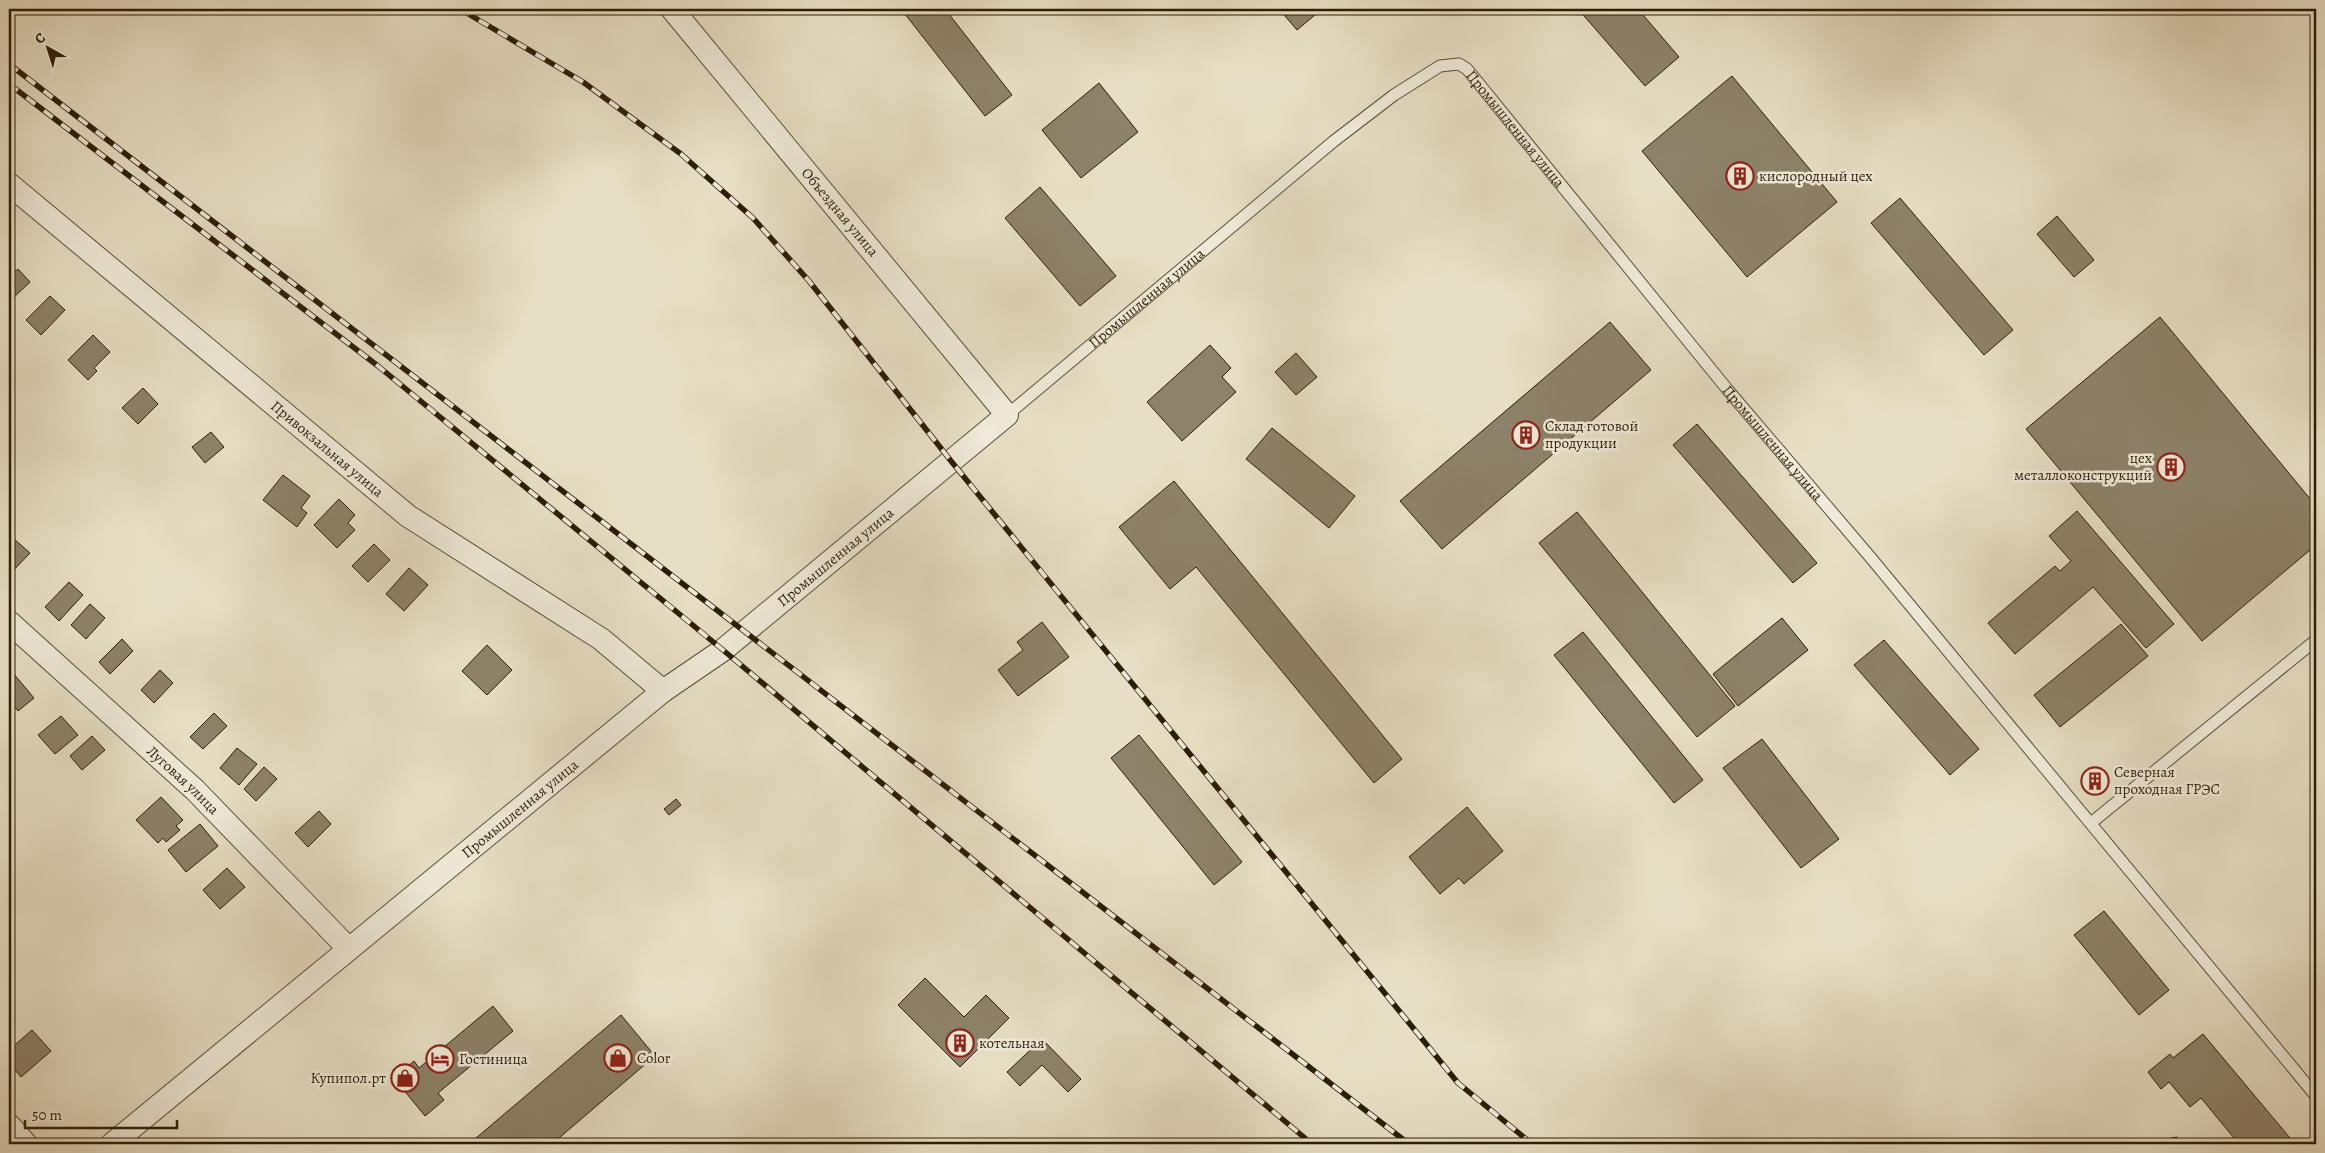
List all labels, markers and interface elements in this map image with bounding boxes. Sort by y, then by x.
north arrow [22,22,72,72]
text: С [31,28,50,48]
street label: Промышленная улица [1462,66,1569,192]
building icon: кислородный цех [1725,161,1755,191]
street label: Объездная улица [797,163,883,261]
place label: кислородный цех [1759,166,1873,186]
street label: Промышленная улица [1084,244,1209,353]
street label: Промышленная улица [1718,381,1828,505]
street label: Привокзальная улица [266,396,388,502]
place label: Склад готовой продукции [1545,416,1638,453]
building icon: Склад готовой продукции [1511,420,1541,450]
place label: цех металлоконструкций [2014,448,2153,485]
building icon: цех металлоконструкций [2156,452,2186,482]
street label: Промышленная улица [773,503,898,611]
street label: Луговая улица [142,741,224,819]
street label: Промышленная улица [457,755,583,863]
place label: Северная проходная ГРЭС [2114,762,2220,799]
building icon: Северная проходная ГРЭС [2080,766,2110,796]
building icon: котельная [945,1028,975,1058]
place label: котельная [979,1033,1044,1053]
shop icon: Color [603,1043,633,1073]
hotel icon: Гостиница [425,1044,455,1074]
place label: Color [637,1048,671,1068]
place label: Гостиница [459,1049,528,1069]
shop icon: Купипол.рт [390,1063,420,1093]
place label: Купипол.рт [311,1068,386,1088]
scale bar [25,1098,178,1130]
text: 50 m [32,1105,62,1125]

